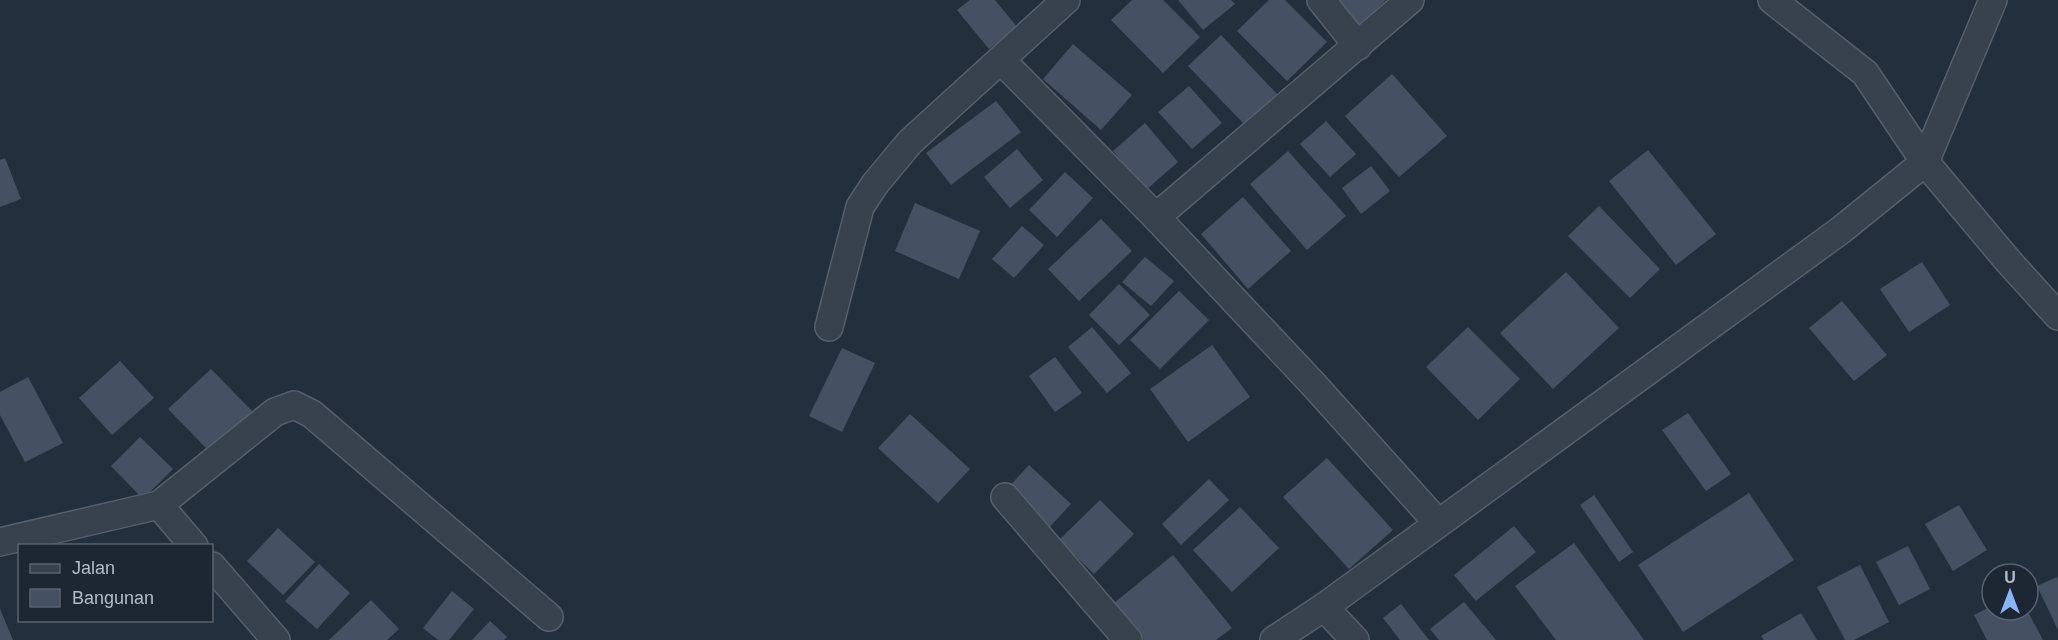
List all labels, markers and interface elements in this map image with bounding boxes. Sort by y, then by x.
legend [18,544,213,622]
text: Jalan [72,558,115,578]
north arrow [1980,562,2040,622]
text: U [2004,569,2016,586]
text: Bangunan [72,588,154,608]

